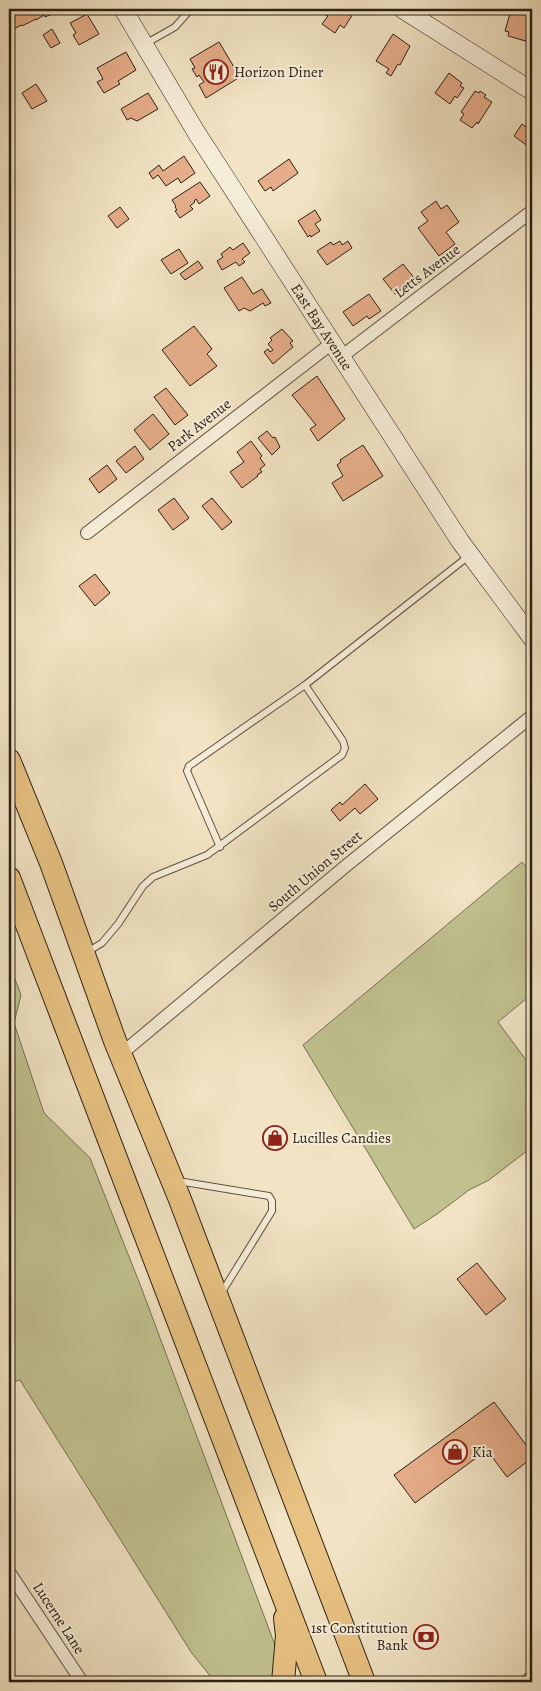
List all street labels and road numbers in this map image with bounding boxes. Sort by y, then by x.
street label: Letts Avenue [390,239,464,302]
street label: East Bay Avenue [286,280,357,374]
street label: Park Avenue [163,394,235,456]
street label: South Union Street [264,826,366,916]
street label: Lucerne Lane [28,1578,90,1658]

